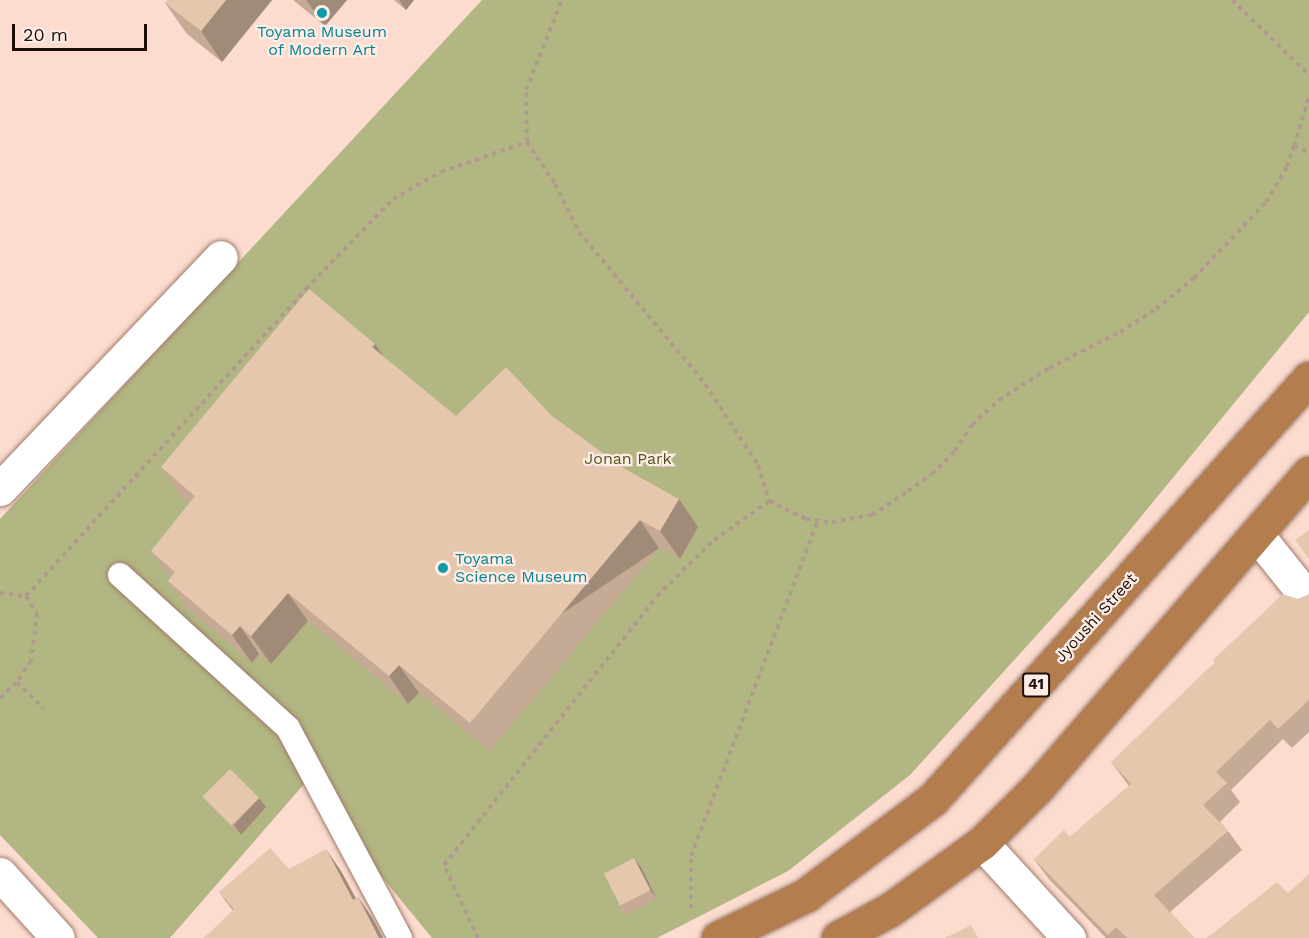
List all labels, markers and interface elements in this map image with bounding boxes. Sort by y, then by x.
marker: Toyama Museum of Modern Art [315,6,329,20]
scale bar [15,12,150,50]
place label: Toyama Museum of Modern Art [257,22,387,60]
text: 20 m [23,24,68,45]
park label: Jonan Park [584,449,672,469]
place label: Toyama Science Museum [455,549,587,587]
marker: Toyama Science Museum [436,561,450,575]
street label: Jyoushi Street [1051,570,1141,666]
road number: 41 [1021,673,1051,697]

